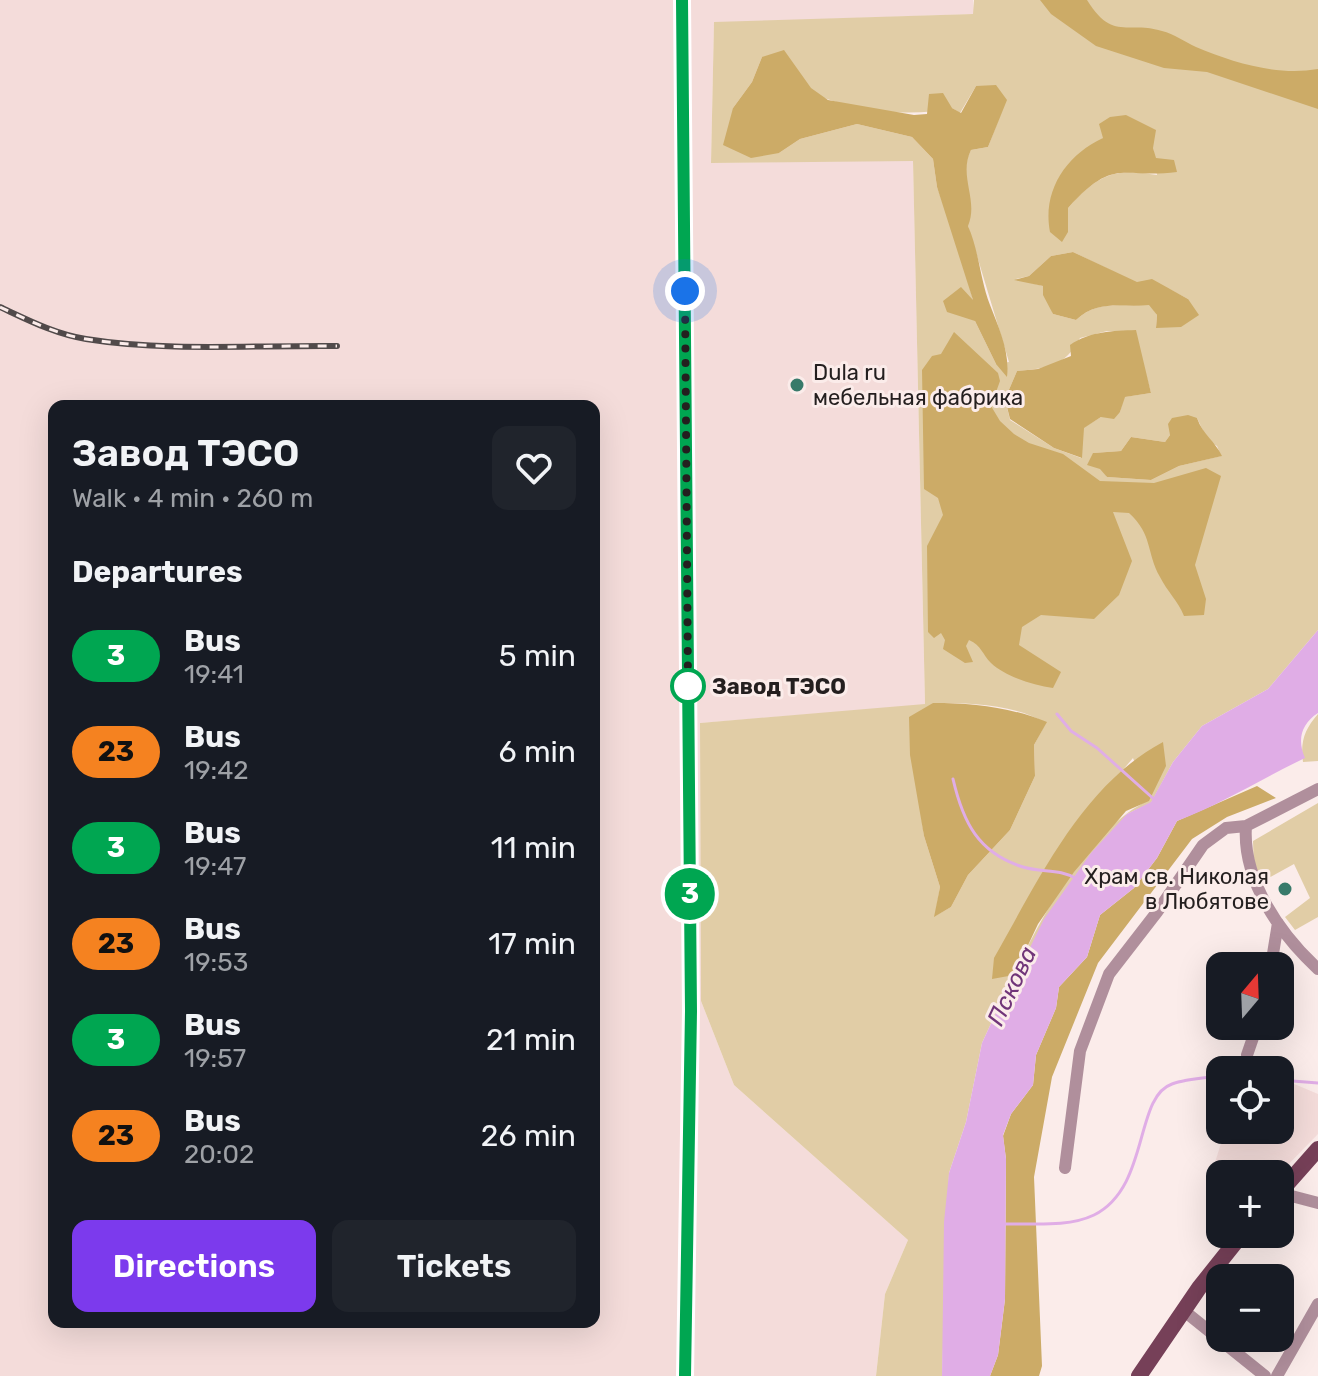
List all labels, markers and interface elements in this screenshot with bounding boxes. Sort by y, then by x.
your location [665,271,705,311]
place label: Dula ru мебельная фабрика [813,359,1023,411]
marker: Dula ru мебельная фабрика [788,376,806,394]
button: heart [492,426,576,510]
text: Завод ТЭСО [72,430,300,476]
text: Walk · 4 min · 260 m [72,483,313,514]
text: Departures [72,554,243,590]
text: Bus [184,623,241,659]
text: 5 min [499,638,576,674]
text: 3 [107,639,125,672]
text: 19:41 [184,659,244,690]
marker: Завод ТЭСО [671,669,705,703]
place label: Завод ТЭСО [712,673,846,700]
text: Bus [184,719,241,755]
text: 6 min [498,734,576,770]
text: 23 [98,735,134,768]
text: 19:42 [184,755,249,786]
text: Bus [184,815,241,851]
text: 11 min [491,830,576,866]
text: 3 [107,831,125,864]
text: 19:47 [184,851,246,882]
place label: Храм св. Николая в Любятове [1084,863,1269,915]
line badge: 3 [664,868,716,920]
text: 3 [681,877,699,910]
marker: Храм св. Николая в Любятове [1276,880,1294,898]
text: Bus [184,911,241,947]
text: 17 min [488,926,576,962]
text: 23 [98,927,134,960]
water label: Пскова [982,942,1042,1030]
text: 19:53 [184,947,248,978]
north arrow [1206,952,1294,1040]
map controls [1206,952,1294,1352]
text: Bus [184,1007,241,1043]
text: 21 min [486,1022,576,1058]
text: 3 [107,1023,125,1056]
text: 19:57 [184,1043,246,1074]
button: locate [1206,1056,1294,1144]
text: Bus [184,1103,241,1139]
text: 26 min [481,1118,576,1154]
text: 23 [98,1119,134,1152]
text: 20:02 [184,1139,254,1170]
button: + [1206,1160,1294,1248]
button: Directions [72,1220,316,1312]
button: Tickets [332,1220,576,1312]
button: − [1206,1264,1294,1352]

